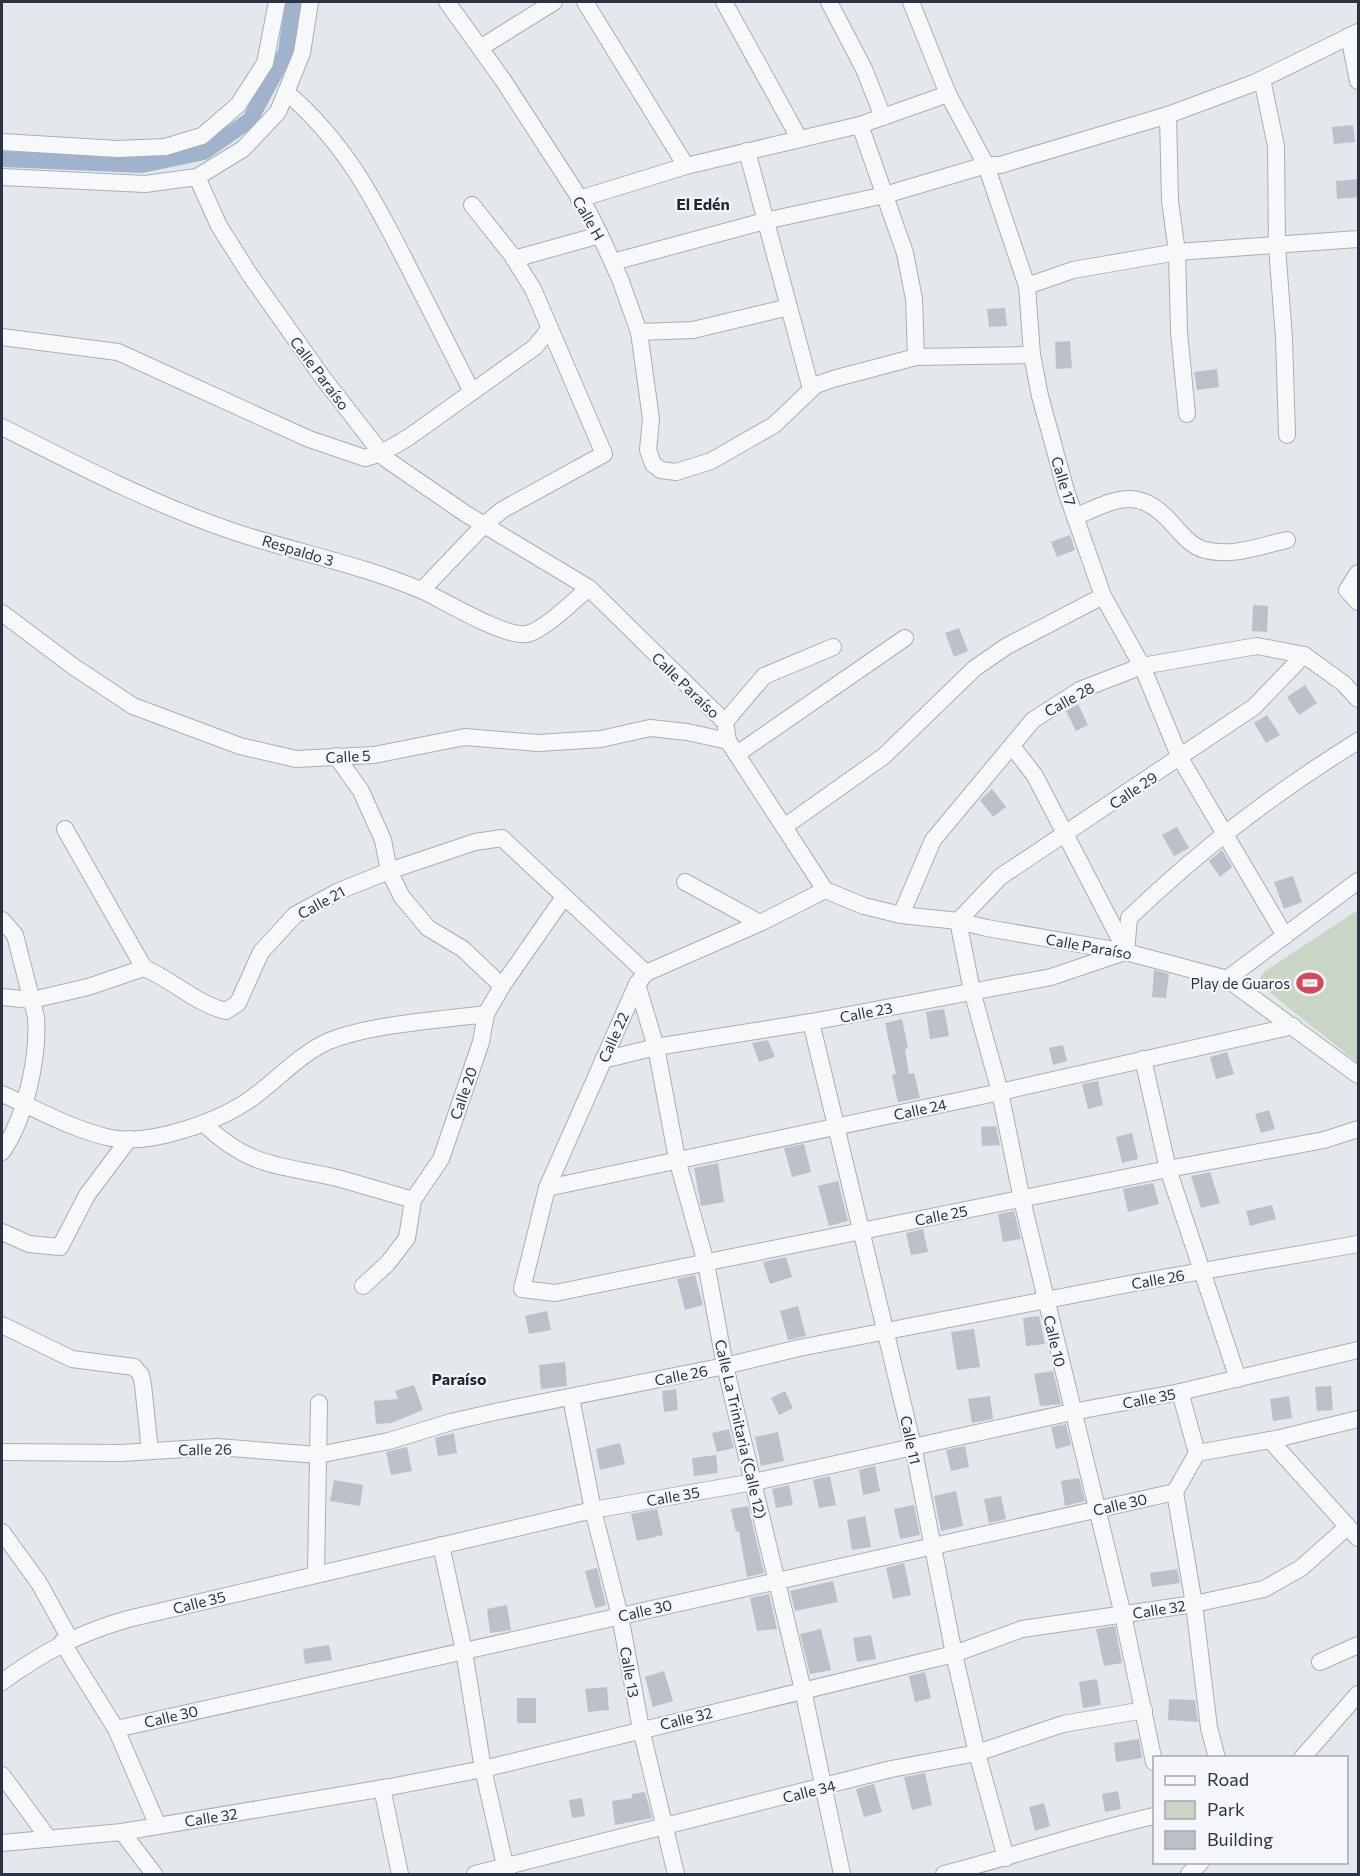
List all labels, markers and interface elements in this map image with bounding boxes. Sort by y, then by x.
street label: Calle H [569,193,609,243]
district label: El Edén [676,194,730,213]
street label: Calle Paraíso [287,333,353,413]
street label: Calle 17 [1048,454,1080,508]
street label: Respaldo 3 [260,531,336,569]
street label: Calle Paraíso [648,648,724,722]
street label: Calle 28 [1041,678,1097,720]
street label: Calle 5 [325,746,371,766]
street label: Calle 29 [1106,767,1160,813]
street label: Calle 21 [294,882,348,922]
street label: Calle Paraíso [1045,930,1133,962]
sports icon: Play de Guaros [1295,968,1325,998]
place label: Play de Guaros [1190,974,1290,992]
street label: Calle 23 [838,998,894,1026]
street label: Calle 22 [594,1009,632,1065]
street label: Calle 20 [446,1064,480,1122]
street label: Calle 24 [892,1095,948,1123]
street label: Calle 25 [913,1201,969,1229]
street label: Calle 26 [1130,1265,1186,1293]
street label: Calle 10 [1040,1313,1070,1369]
street label: Calle La Trinitaria (Calle 12) [712,1338,770,1520]
street label: Calle 26 [653,1361,709,1389]
district label: Paraíso [431,1369,487,1388]
street label: Calle 35 [1121,1384,1177,1412]
street label: Calle 11 [897,1414,925,1466]
street label: Calle 26 [178,1440,232,1458]
street label: Calle 35 [645,1482,701,1510]
street label: Calle 30 [1091,1489,1149,1519]
street label: Calle 35 [171,1587,227,1617]
street label: Calle 30 [616,1595,674,1625]
street label: Calle 32 [1131,1596,1187,1622]
street label: Calle 13 [617,1645,643,1699]
street label: Calle 30 [142,1701,200,1731]
street label: Calle 32 [658,1703,714,1733]
legend [1153,1756,1348,1864]
text: Road [1207,1768,1249,1790]
street label: Calle 34 [781,1776,837,1806]
text: Park [1207,1798,1245,1820]
street label: Calle 32 [183,1804,239,1830]
text: Building [1207,1828,1273,1850]

